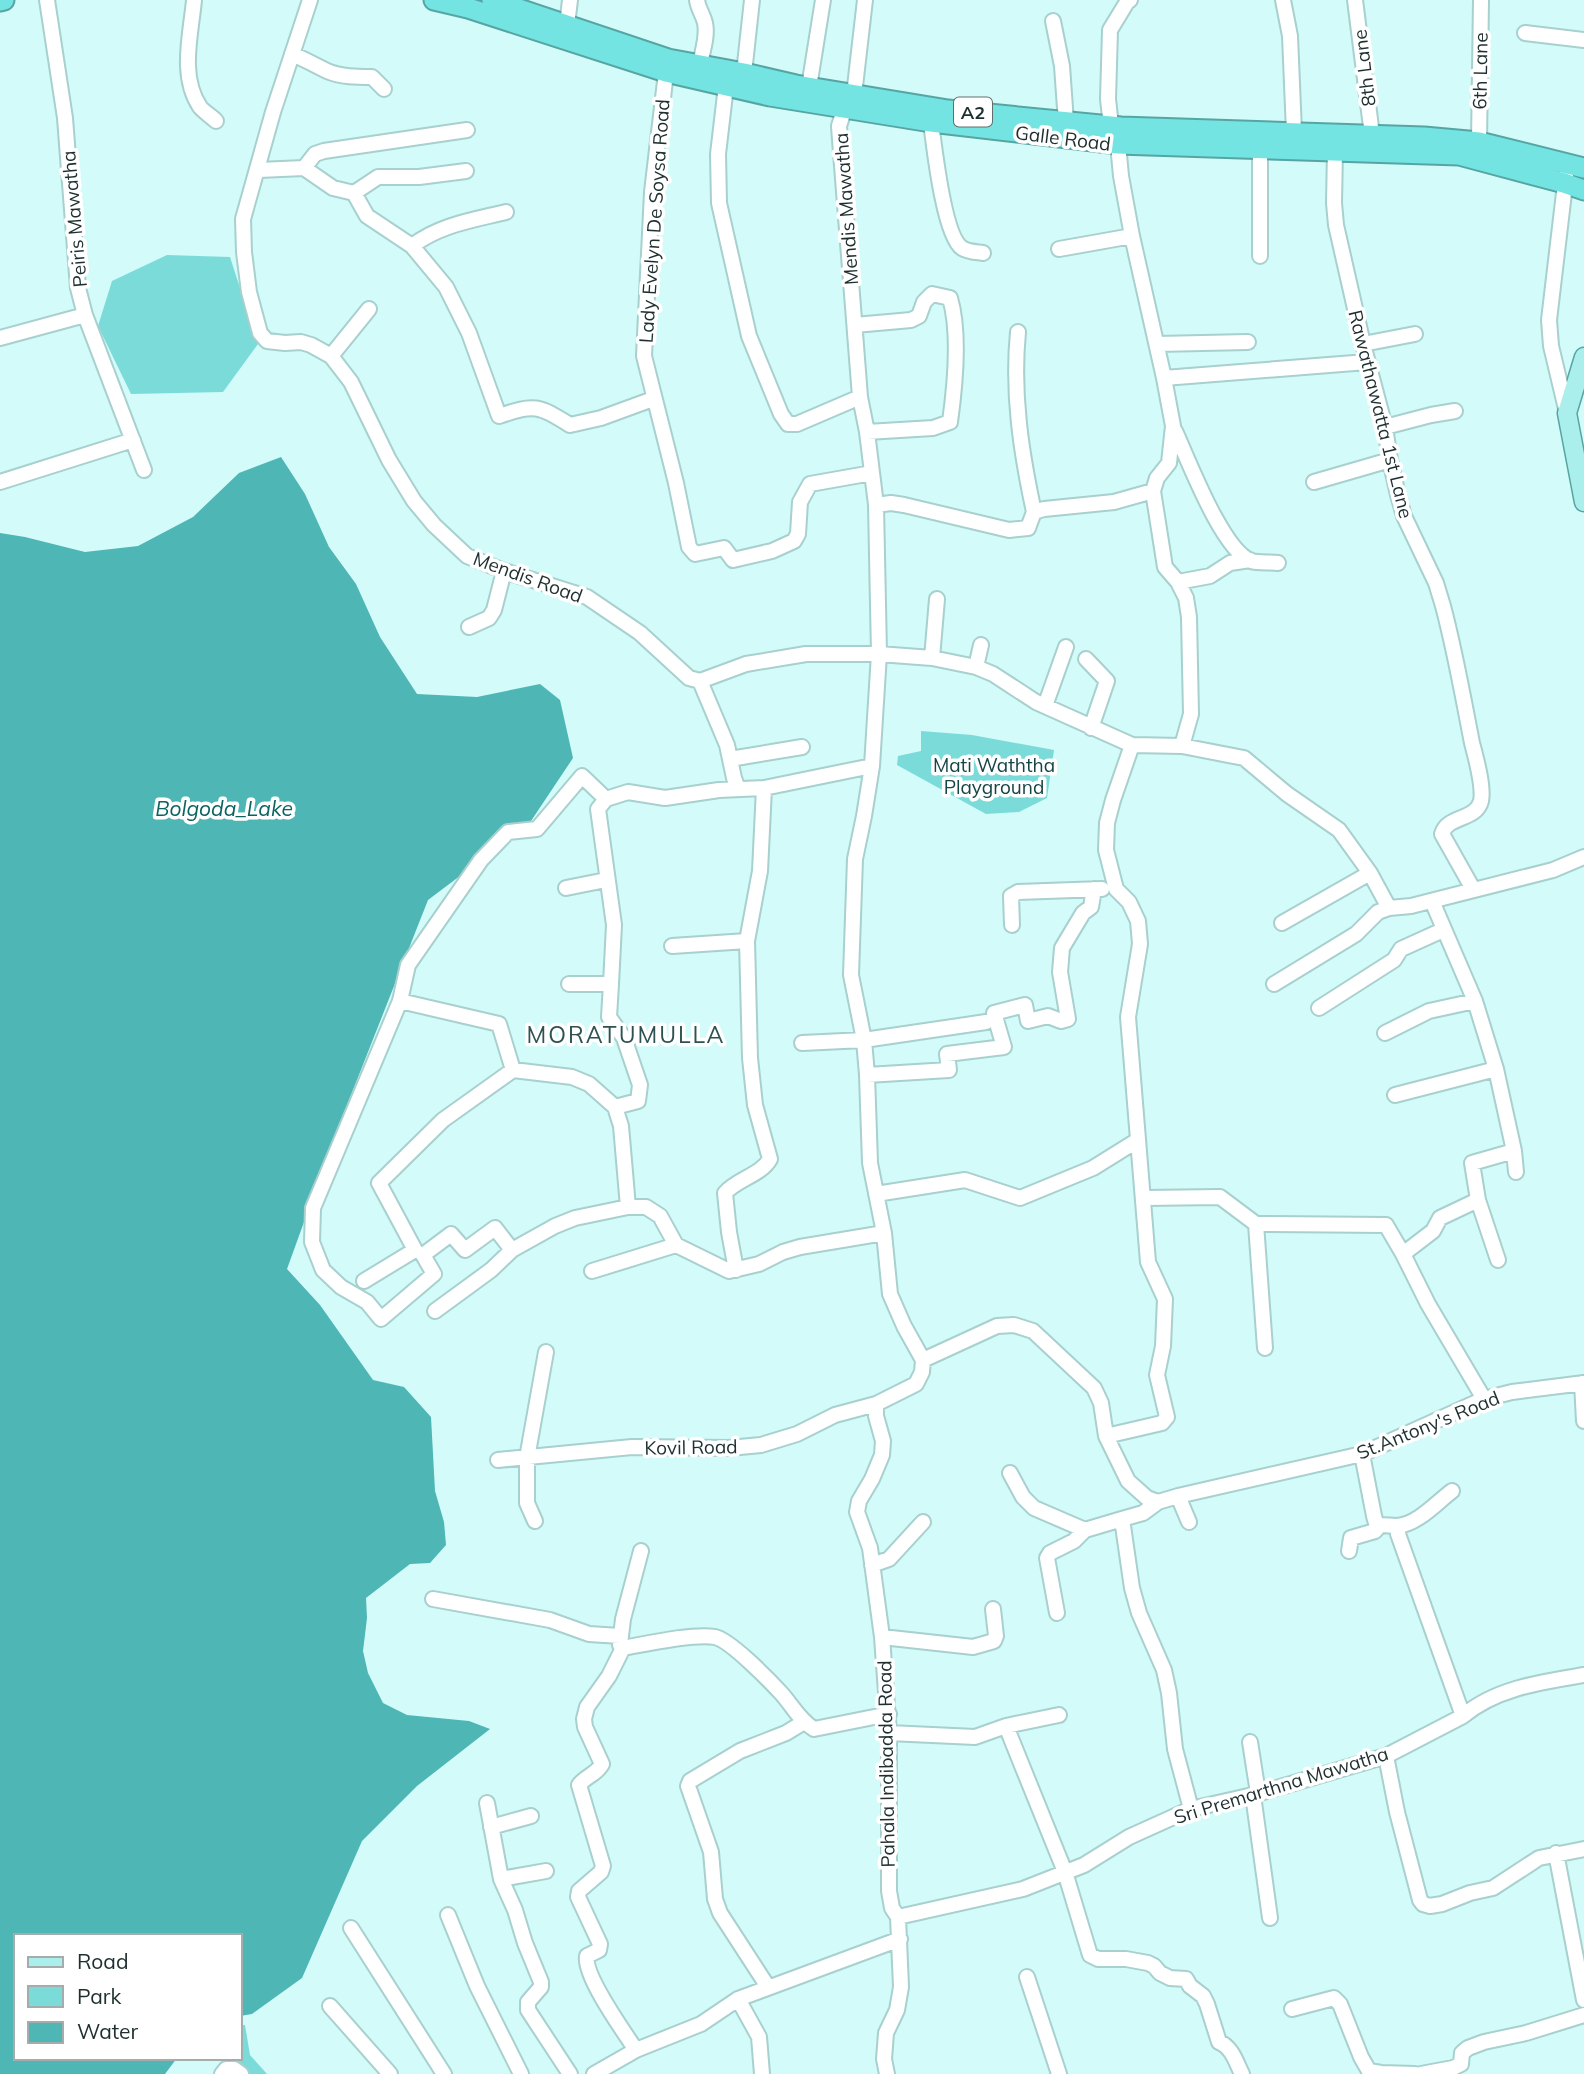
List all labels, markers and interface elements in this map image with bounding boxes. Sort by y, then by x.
street label: 8th Lane [1347,28,1381,108]
street label: 6th Lane [1467,32,1493,110]
street label: Lady Evelyn De Soysa Road [634,98,674,344]
road number: A2 [954,98,992,127]
street label: Galle Road [1014,120,1112,156]
street label: Mendis Mawatha [829,132,863,286]
street label: Peiris Mawatha [56,150,92,288]
street label: Rawathawatta 1st Lane [1343,307,1419,521]
street label: Mendis Road [470,546,586,608]
park label: Mati Waththa Playground [933,753,1055,799]
water label: Bolgoda_Lake [155,795,293,821]
district label: MORATUMULLA [526,1020,726,1049]
street label: St.Antony's Road [1353,1385,1503,1465]
street label: Kovil Road [644,1434,738,1460]
street label: Pahala Indibadda Road [872,1660,900,1868]
street label: Sri Premarthna Mawatha [1171,1741,1391,1829]
legend [14,1934,242,2060]
text: Road [77,1948,128,1974]
text: Park [77,1983,121,2009]
text: Water [77,2018,138,2044]

